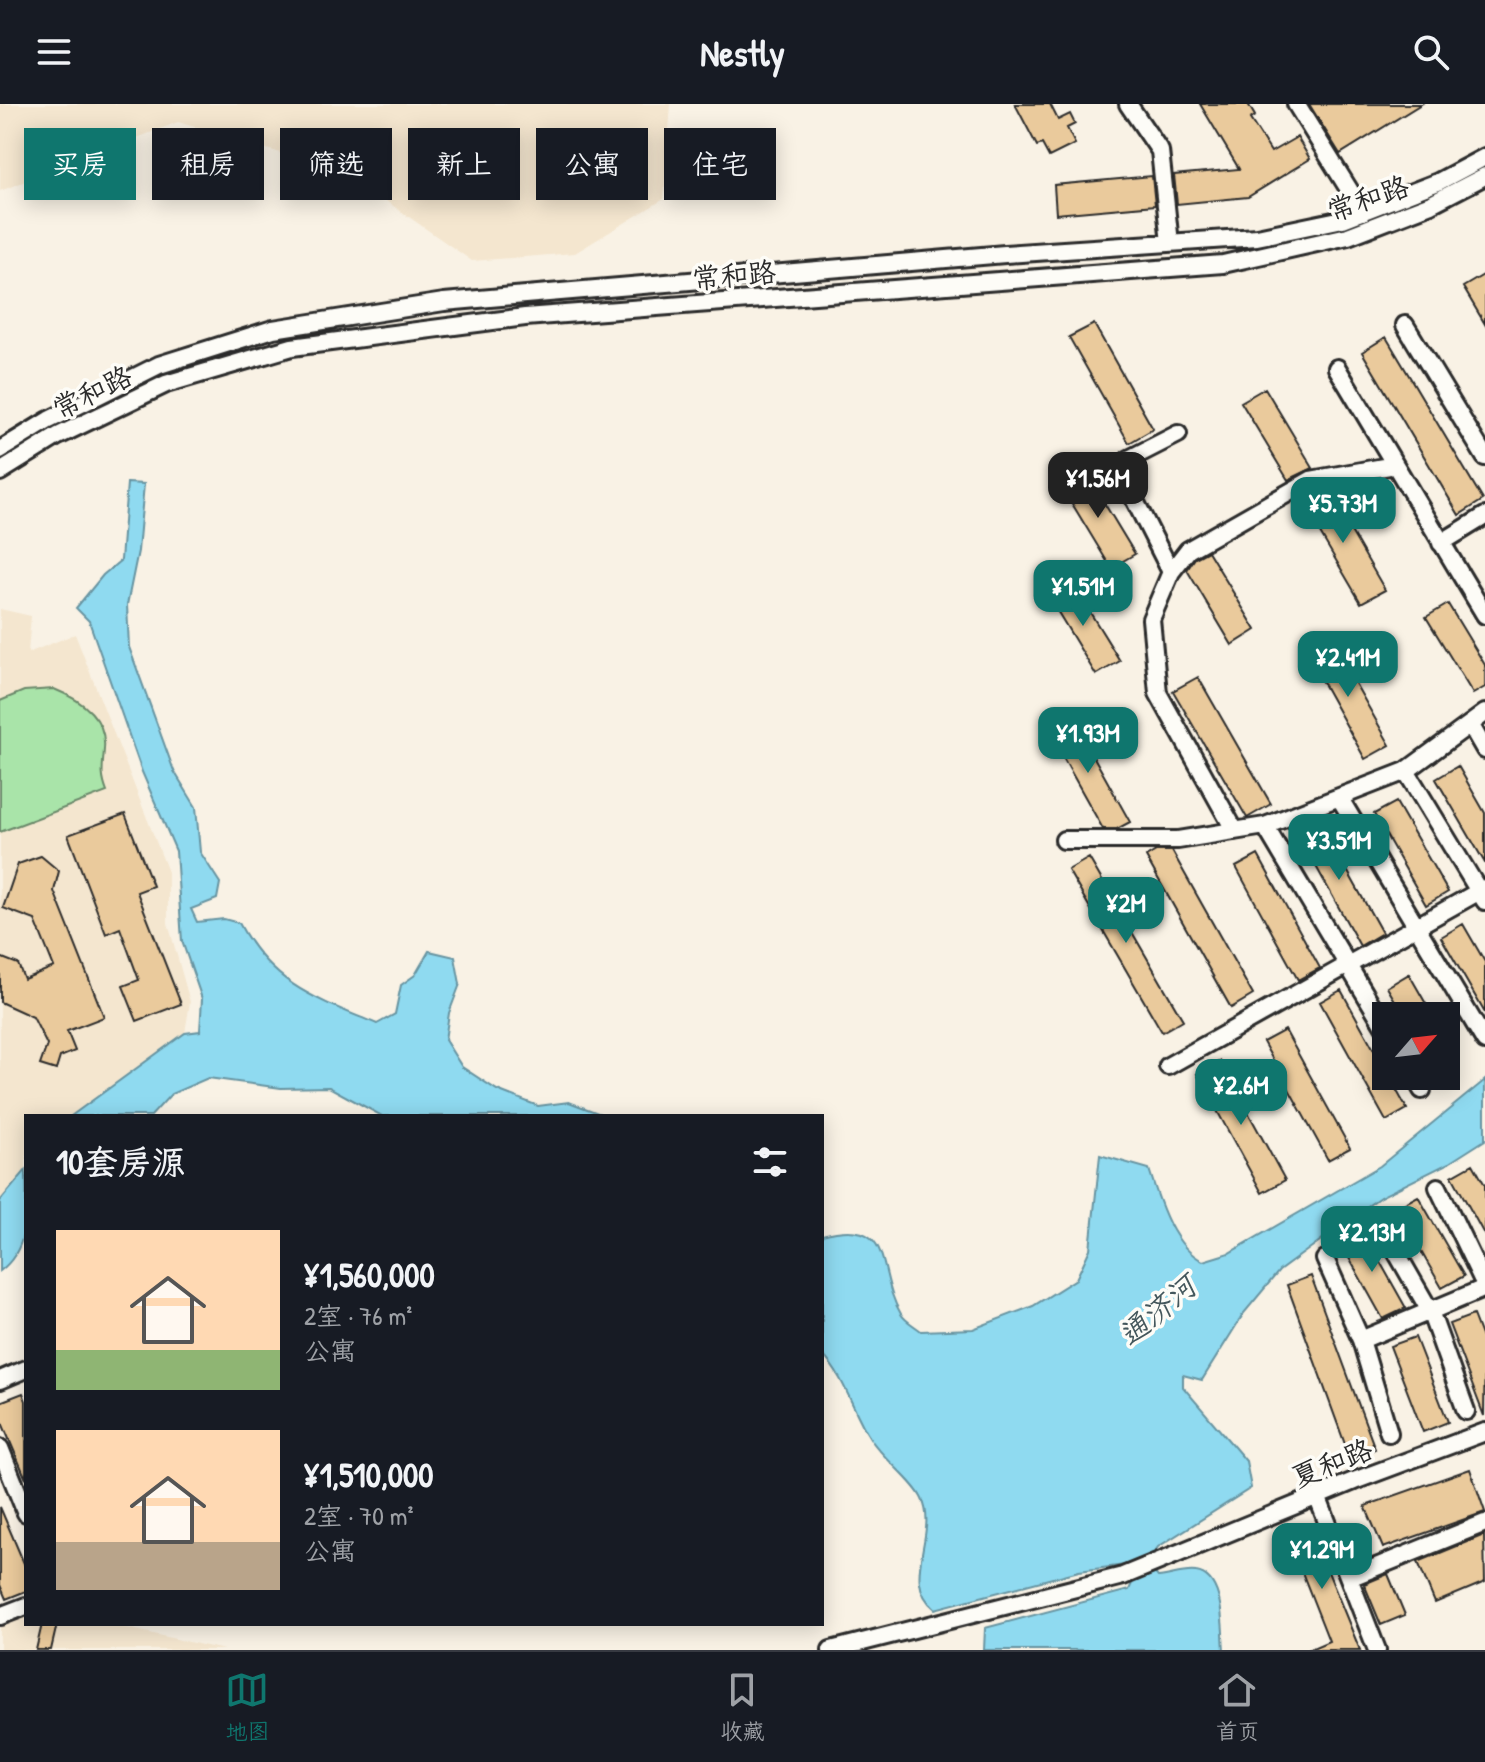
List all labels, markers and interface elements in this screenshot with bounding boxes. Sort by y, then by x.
text: Nestly [700,28,785,77]
icon: menu [32,30,76,74]
icon: search [1409,30,1453,74]
chip: 买房 [24,128,136,200]
chip: 租房 [152,128,264,200]
chip: 筛选 [280,128,392,200]
chip: 新上 [408,128,520,200]
chip: 公寓 [536,128,648,200]
chip: 住宅 [664,128,776,200]
street label: 常和路 [1322,166,1414,230]
street label: 常和路 [690,252,778,298]
street label: 常和路 [46,357,138,427]
pin: ¥1.56M [1033,452,1163,520]
text: ¥1.56M [1066,460,1130,495]
pin: ¥5.73M [1278,477,1408,545]
text: ¥5.73M [1309,485,1377,520]
pin: ¥1.51M [1018,560,1148,628]
text: ¥1.51M [1052,568,1114,603]
pin: ¥2.41M [1283,631,1413,699]
text: ¥2.41M [1316,639,1380,674]
pin: ¥1.93M [1023,707,1153,775]
text: ¥1.93M [1056,715,1120,750]
pin: ¥3.51M [1274,814,1404,882]
text: ¥3.51M [1306,822,1372,857]
pin: ¥2M [1087,877,1165,945]
text: ¥2M [1106,885,1146,920]
north arrow [1372,1002,1460,1090]
map controls [1372,1002,1460,1090]
pin: ¥2.6M [1185,1059,1297,1127]
text: ¥2.6M [1213,1067,1269,1102]
text: 10套房源 [56,1139,186,1185]
icon: filters [748,1140,792,1184]
pin: ¥2.13M [1307,1206,1437,1274]
text: ¥2.13M [1339,1214,1405,1249]
text: ¥1,560,000 [304,1252,435,1298]
icon: home [120,1262,216,1358]
water label: 通济河 [1110,1263,1208,1354]
text: 2室 · 76 m² [304,1298,412,1333]
text: 公寓 [304,1333,356,1368]
street label: 夏和路 [1286,1430,1378,1496]
text: ¥1,510,000 [304,1452,434,1498]
icon: home [120,1462,216,1558]
text: 2室 · 70 m² [304,1498,414,1533]
pin: ¥1.29M [1257,1523,1387,1591]
text: ¥1.29M [1290,1531,1354,1566]
text: 公寓 [304,1533,356,1568]
tab: 地图 [225,1668,270,1746]
tab: 收藏 [720,1668,765,1746]
tab: 首页 [1215,1668,1260,1746]

